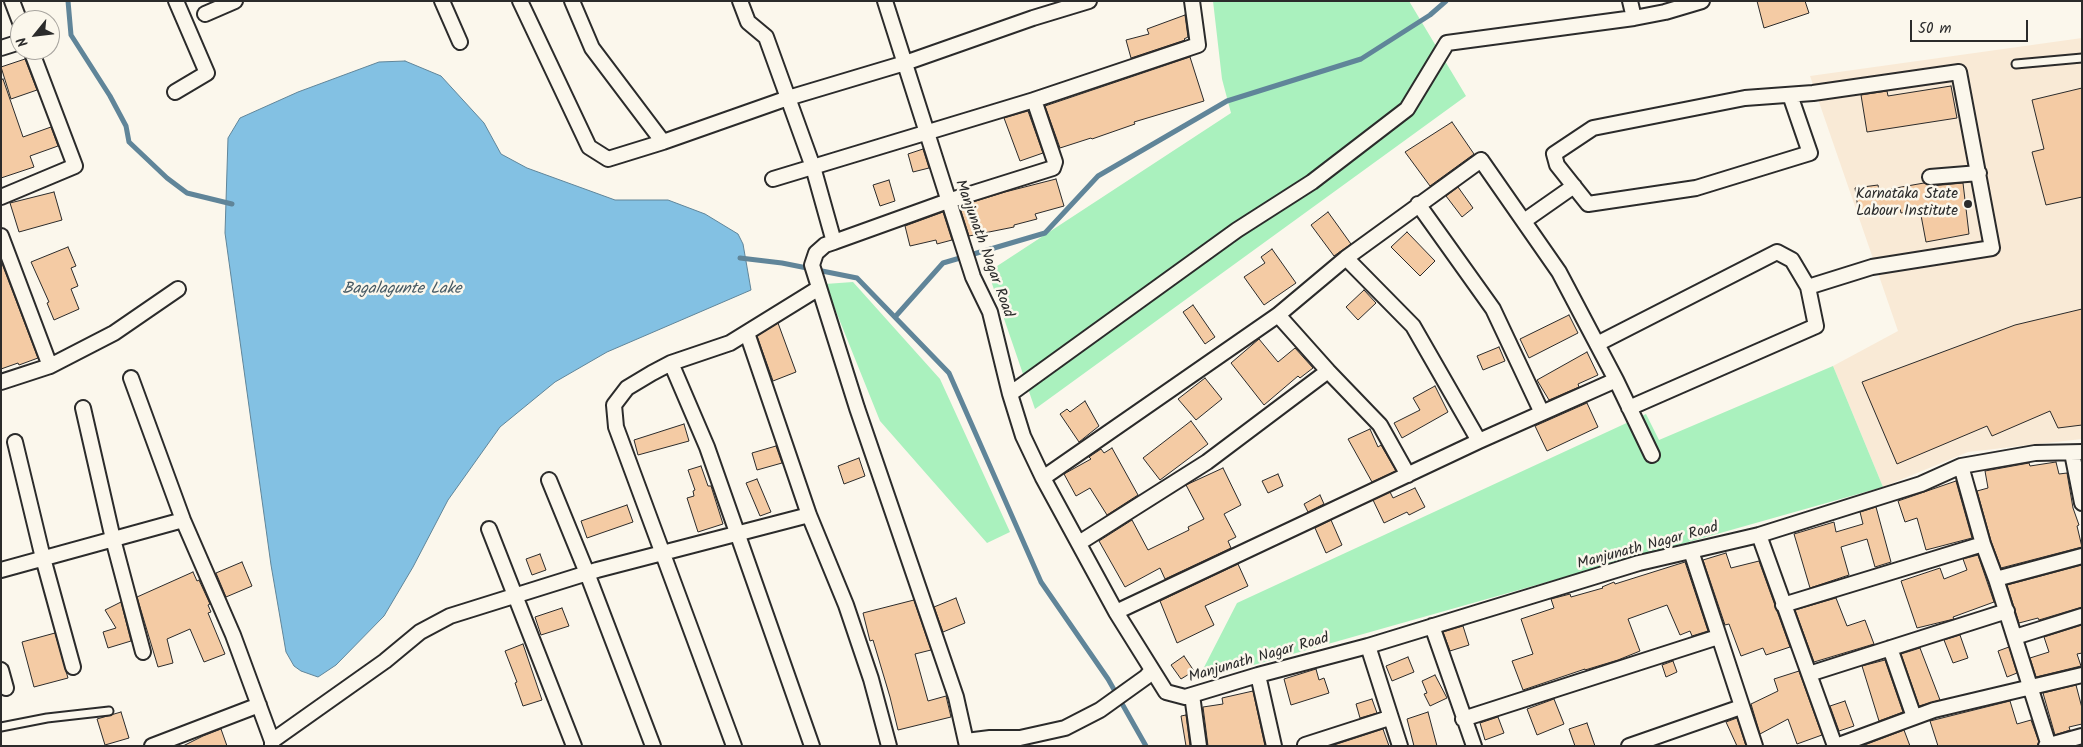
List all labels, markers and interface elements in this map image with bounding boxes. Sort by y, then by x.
north arrow [10,10,60,60]
scale bar [1913,10,2030,42]
text: 50 m [1918,17,1952,41]
text: N [11,33,35,51]
street label: Manjunath Nagar Road [950,178,1016,320]
place label: Karnataka State Labour Institute [1856,186,1958,221]
marker: Karnataka State Labour Institute [1962,198,1974,210]
water label: Bagalagunte Lake [343,280,461,300]
street label: Manjunath Nagar Road [1576,520,1720,574]
street label: Manjunath Nagar Road [1187,630,1331,688]

